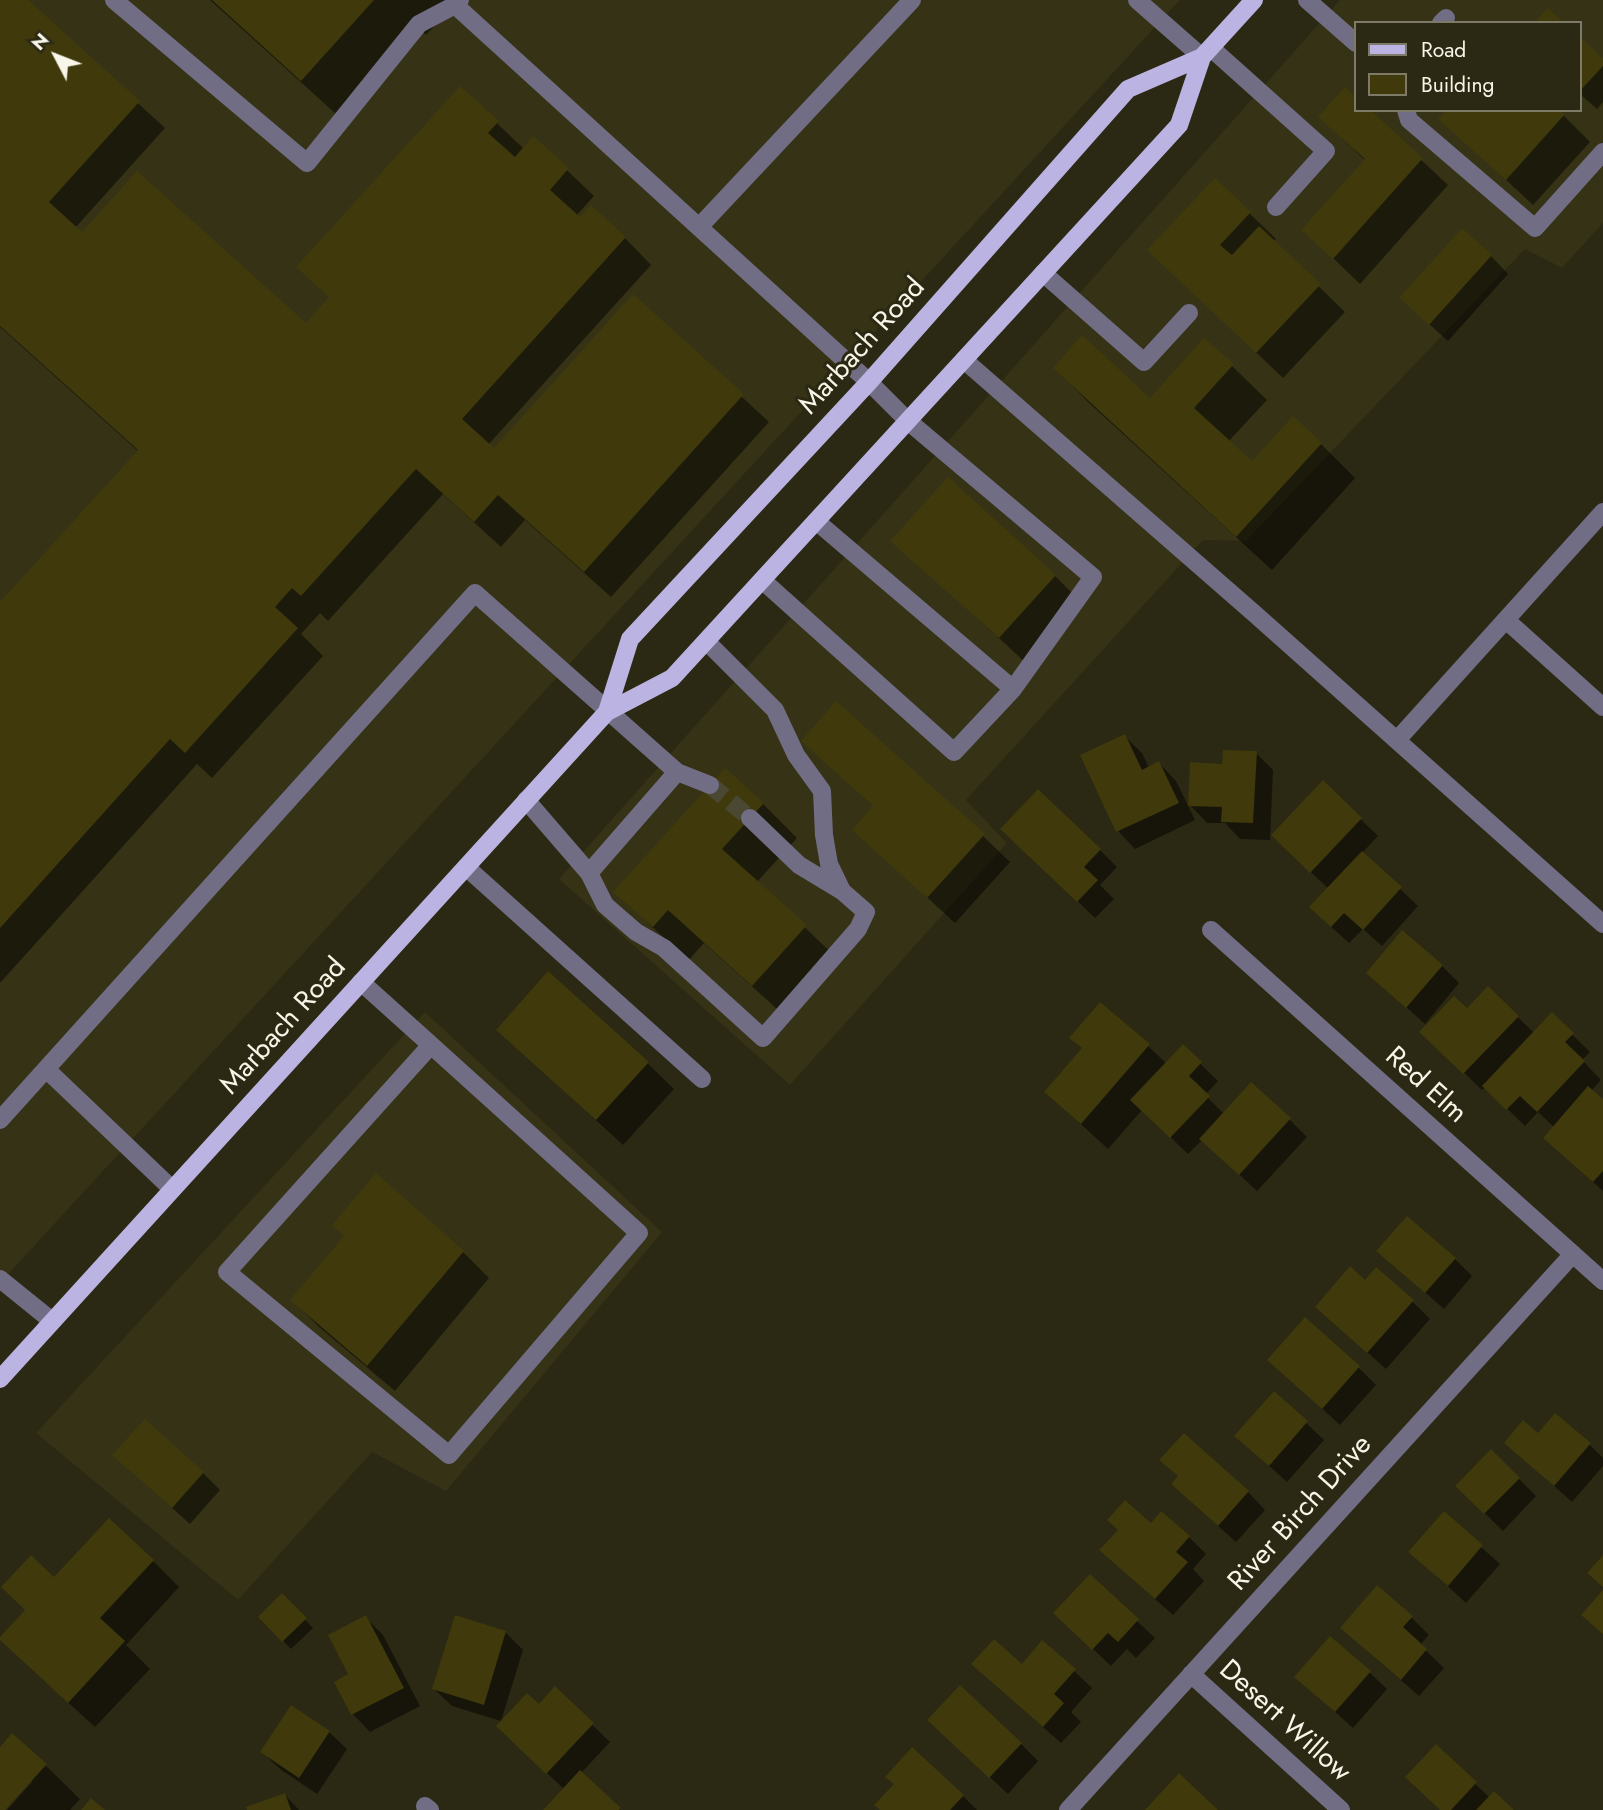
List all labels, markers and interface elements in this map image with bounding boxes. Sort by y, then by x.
north arrow [21,21,91,91]
legend [1354,21,1582,112]
text: N [25,27,55,56]
text: Road [1421,35,1466,65]
text: Building [1421,70,1494,100]
street label: Marbach Road [793,272,933,422]
street label: Marbach Road [214,952,354,1102]
street label: Red Elm [1377,1041,1473,1131]
street label: River Birch Drive [1222,1429,1380,1599]
street label: Desert Willow [1211,1654,1357,1790]

